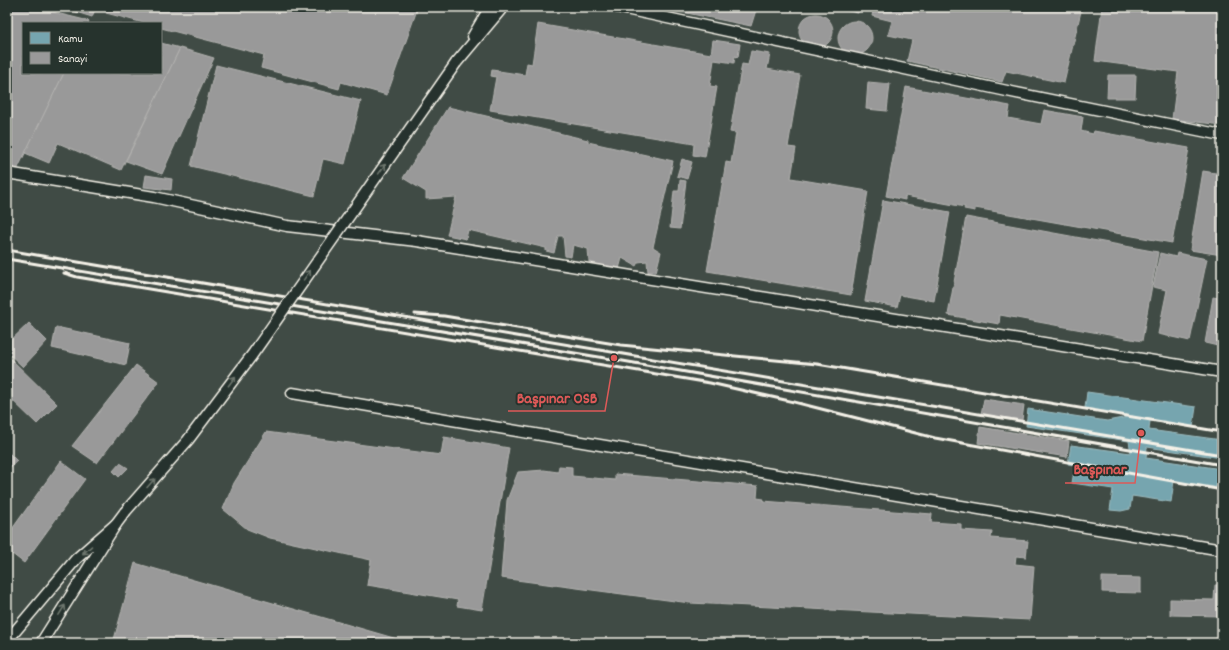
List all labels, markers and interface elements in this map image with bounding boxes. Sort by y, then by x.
legend [22,22,162,74]
text: Kamu [58,31,83,48]
text: Sanayi [58,51,87,68]
one-way arrow [378,164,386,175]
one-way arrow [303,270,311,281]
one-way arrow [228,376,236,387]
callout: Başpınar OSB [508,383,605,411]
text: Başpınar OSB [517,388,598,411]
callout: Başpınar [1065,455,1135,483]
text: Başpınar [1073,459,1128,482]
one-way arrow [146,478,155,488]
one-way arrow [82,545,92,554]
one-way arrow [58,605,66,616]

